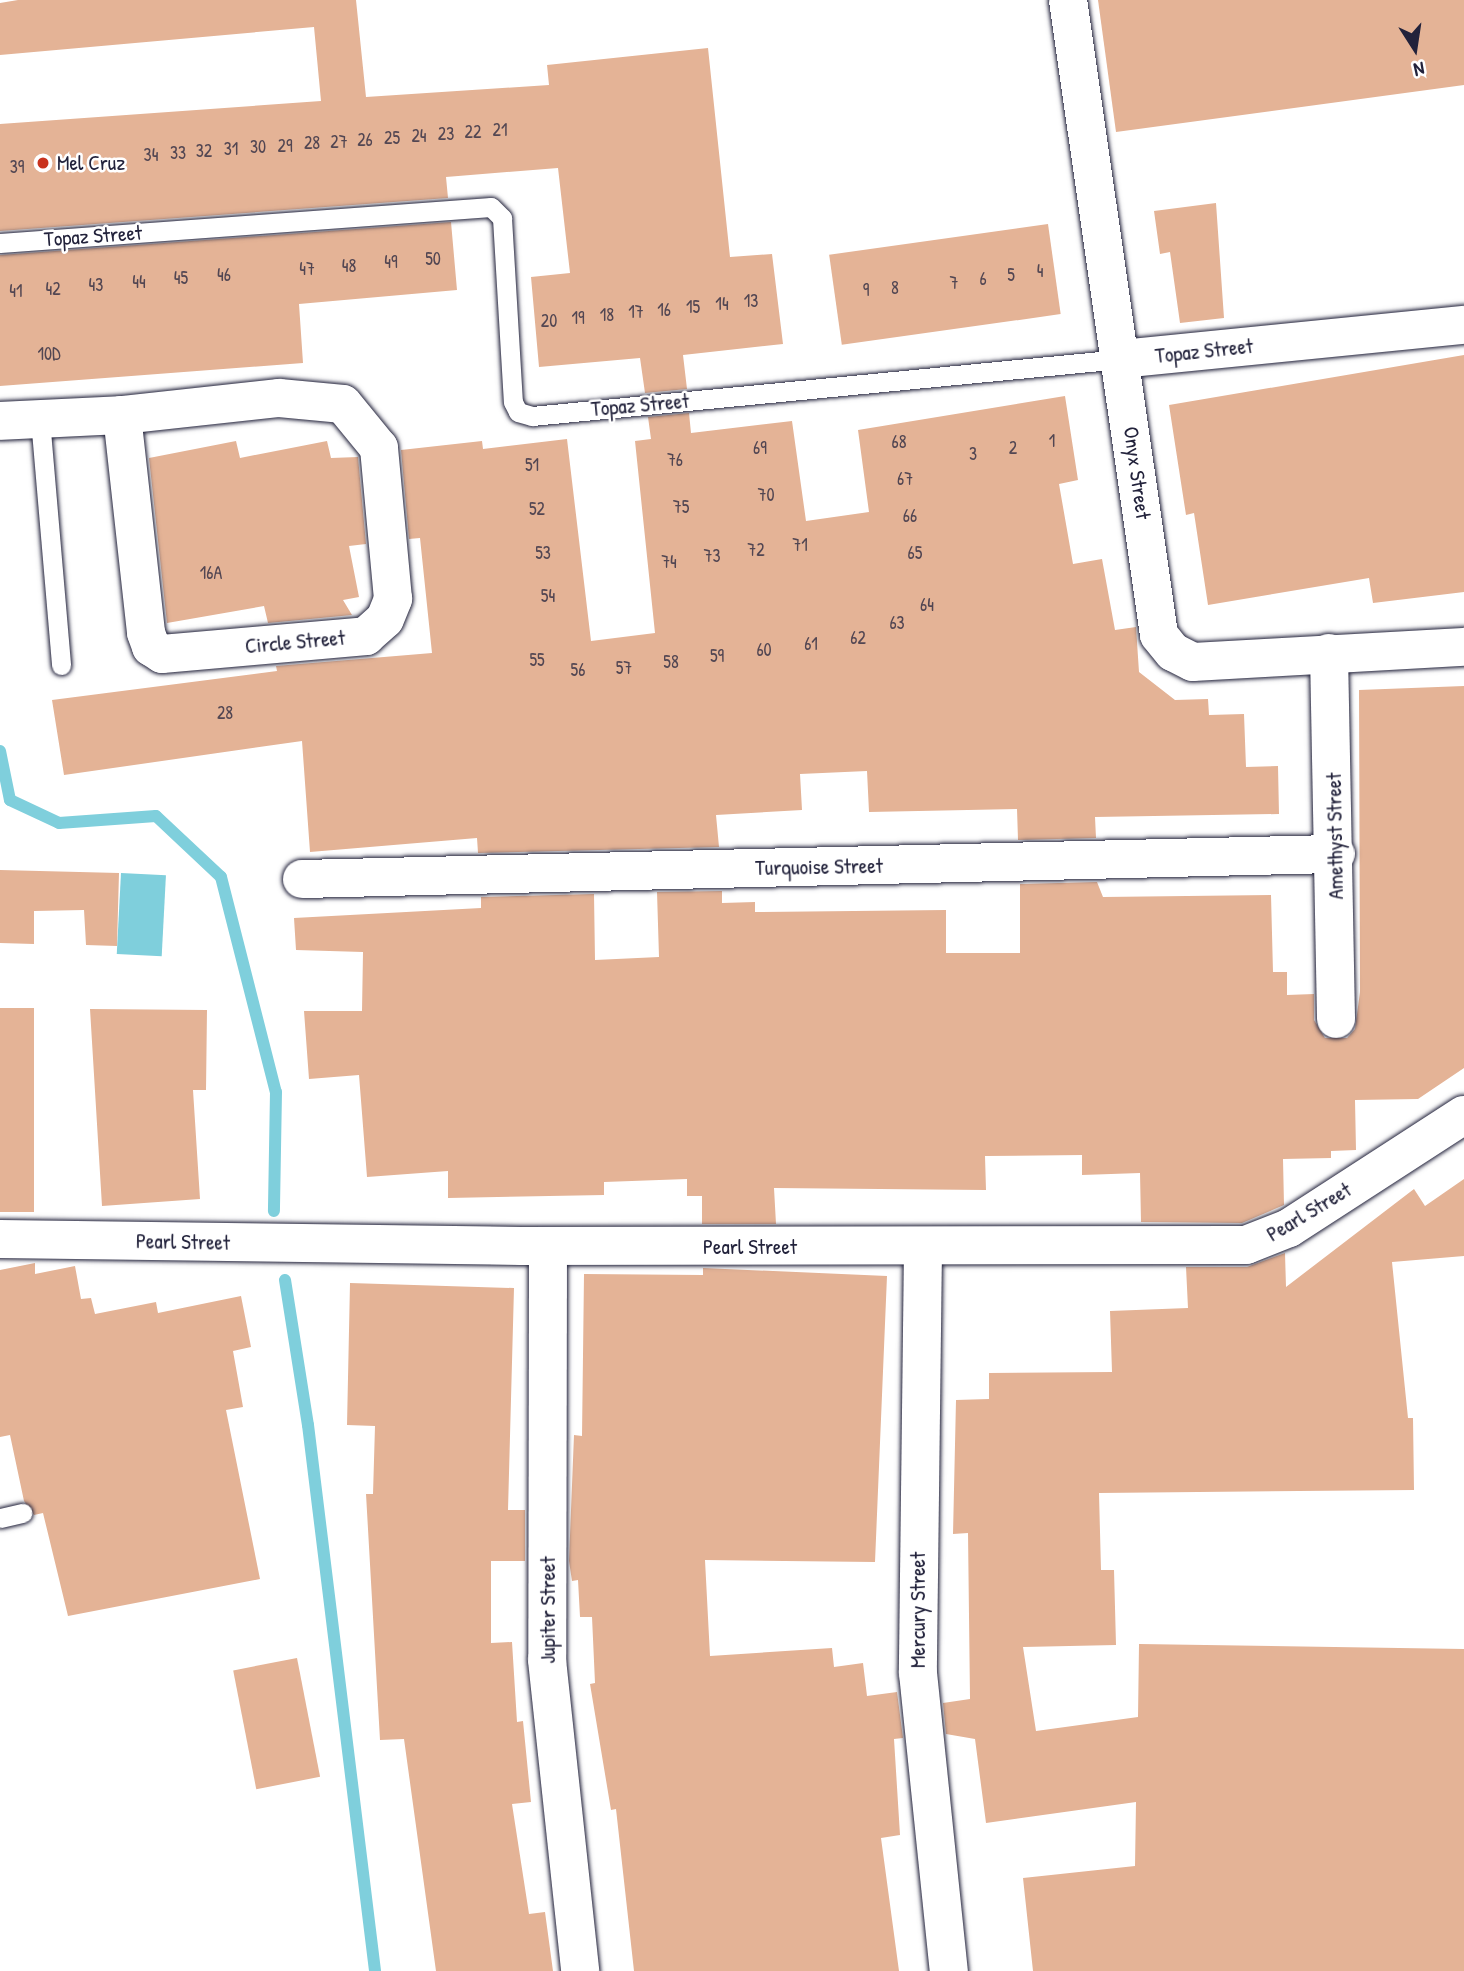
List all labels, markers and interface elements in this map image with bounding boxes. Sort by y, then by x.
north arrow [1380,14,1450,84]
text: N [1412,56,1427,83]
house number: 21 [493,119,507,141]
house number: 22 [465,121,481,143]
house number: 23 [438,123,454,145]
house number: 24 [411,125,427,147]
house number: 25 [384,127,400,149]
house number: 26 [357,129,373,151]
house number: 27 [330,131,348,153]
house number: 28 [304,132,320,154]
house number: 29 [277,135,293,157]
house number: 30 [250,136,266,158]
house number: 31 [224,138,238,160]
house number: 32 [196,140,212,162]
house number: 33 [170,142,186,164]
house number: 34 [144,144,158,166]
place label: Mel Cruz [57,150,125,176]
marker: Mel Cruz [35,155,51,171]
house number: 39 [10,156,24,178]
street label: Topaz Street [43,220,143,252]
house number: 50 [425,248,441,270]
house number: 49 [384,251,398,273]
house number: 48 [342,255,356,277]
house number: 47 [299,258,315,280]
house number: 4 [1037,260,1043,282]
house number: 46 [217,264,231,286]
house number: 5 [1007,264,1015,286]
house number: 45 [174,267,188,289]
house number: 6 [979,268,987,290]
house number: 44 [132,271,146,293]
house number: 7 [950,272,958,294]
house number: 43 [89,274,103,296]
house number: 8 [891,277,899,299]
house number: 42 [45,278,61,300]
house number: 9 [863,279,869,301]
house number: 41 [9,280,23,302]
house number: 13 [744,290,758,312]
house number: 14 [715,293,729,315]
house number: 15 [686,296,700,318]
house number: 16 [657,299,671,321]
house number: 17 [628,301,644,323]
house number: 18 [600,304,614,326]
house number: 19 [571,307,585,329]
house number: 20 [541,310,557,332]
street label: Topaz Street [1154,333,1254,369]
house number: 10D [37,343,61,365]
street label: Topaz Street [590,388,690,422]
street label: Onyx Street [1118,425,1156,521]
house number: 1 [1049,430,1055,452]
house number: 68 [892,431,906,453]
house number: 69 [753,437,767,459]
house number: 2 [1009,437,1017,459]
house number: 3 [969,443,977,465]
house number: 76 [667,449,683,471]
house number: 51 [525,454,539,476]
house number: 67 [897,468,913,490]
house number: 70 [758,484,774,506]
house number: 75 [673,496,689,518]
house number: 52 [529,498,545,520]
house number: 66 [903,505,917,527]
house number: 71 [792,534,808,556]
house number: 72 [747,539,765,561]
house number: 53 [535,542,551,564]
house number: 65 [908,542,922,564]
house number: 73 [704,545,720,567]
house number: 74 [661,551,677,573]
house number: 16A [200,562,222,584]
house number: 54 [541,585,555,607]
house number: 64 [920,594,934,616]
house number: 63 [889,612,905,634]
street label: Circle Street [244,625,346,659]
house number: 62 [850,627,866,649]
house number: 61 [804,633,818,655]
house number: 60 [756,639,772,661]
house number: 59 [710,645,724,667]
house number: 55 [529,649,545,671]
house number: 58 [663,651,679,673]
house number: 57 [616,657,632,679]
house number: 56 [571,659,585,681]
house number: 28 [217,702,233,724]
street label: Amethyst Street [1321,772,1349,900]
street label: Turquoise Street [755,853,883,881]
street label: Pearl Street [1262,1177,1356,1247]
street label: Pearl Street [136,1229,230,1255]
street label: Pearl Street [703,1234,797,1260]
street label: Mercury Street [905,1552,931,1668]
street label: Jupiter Street [535,1556,561,1664]

